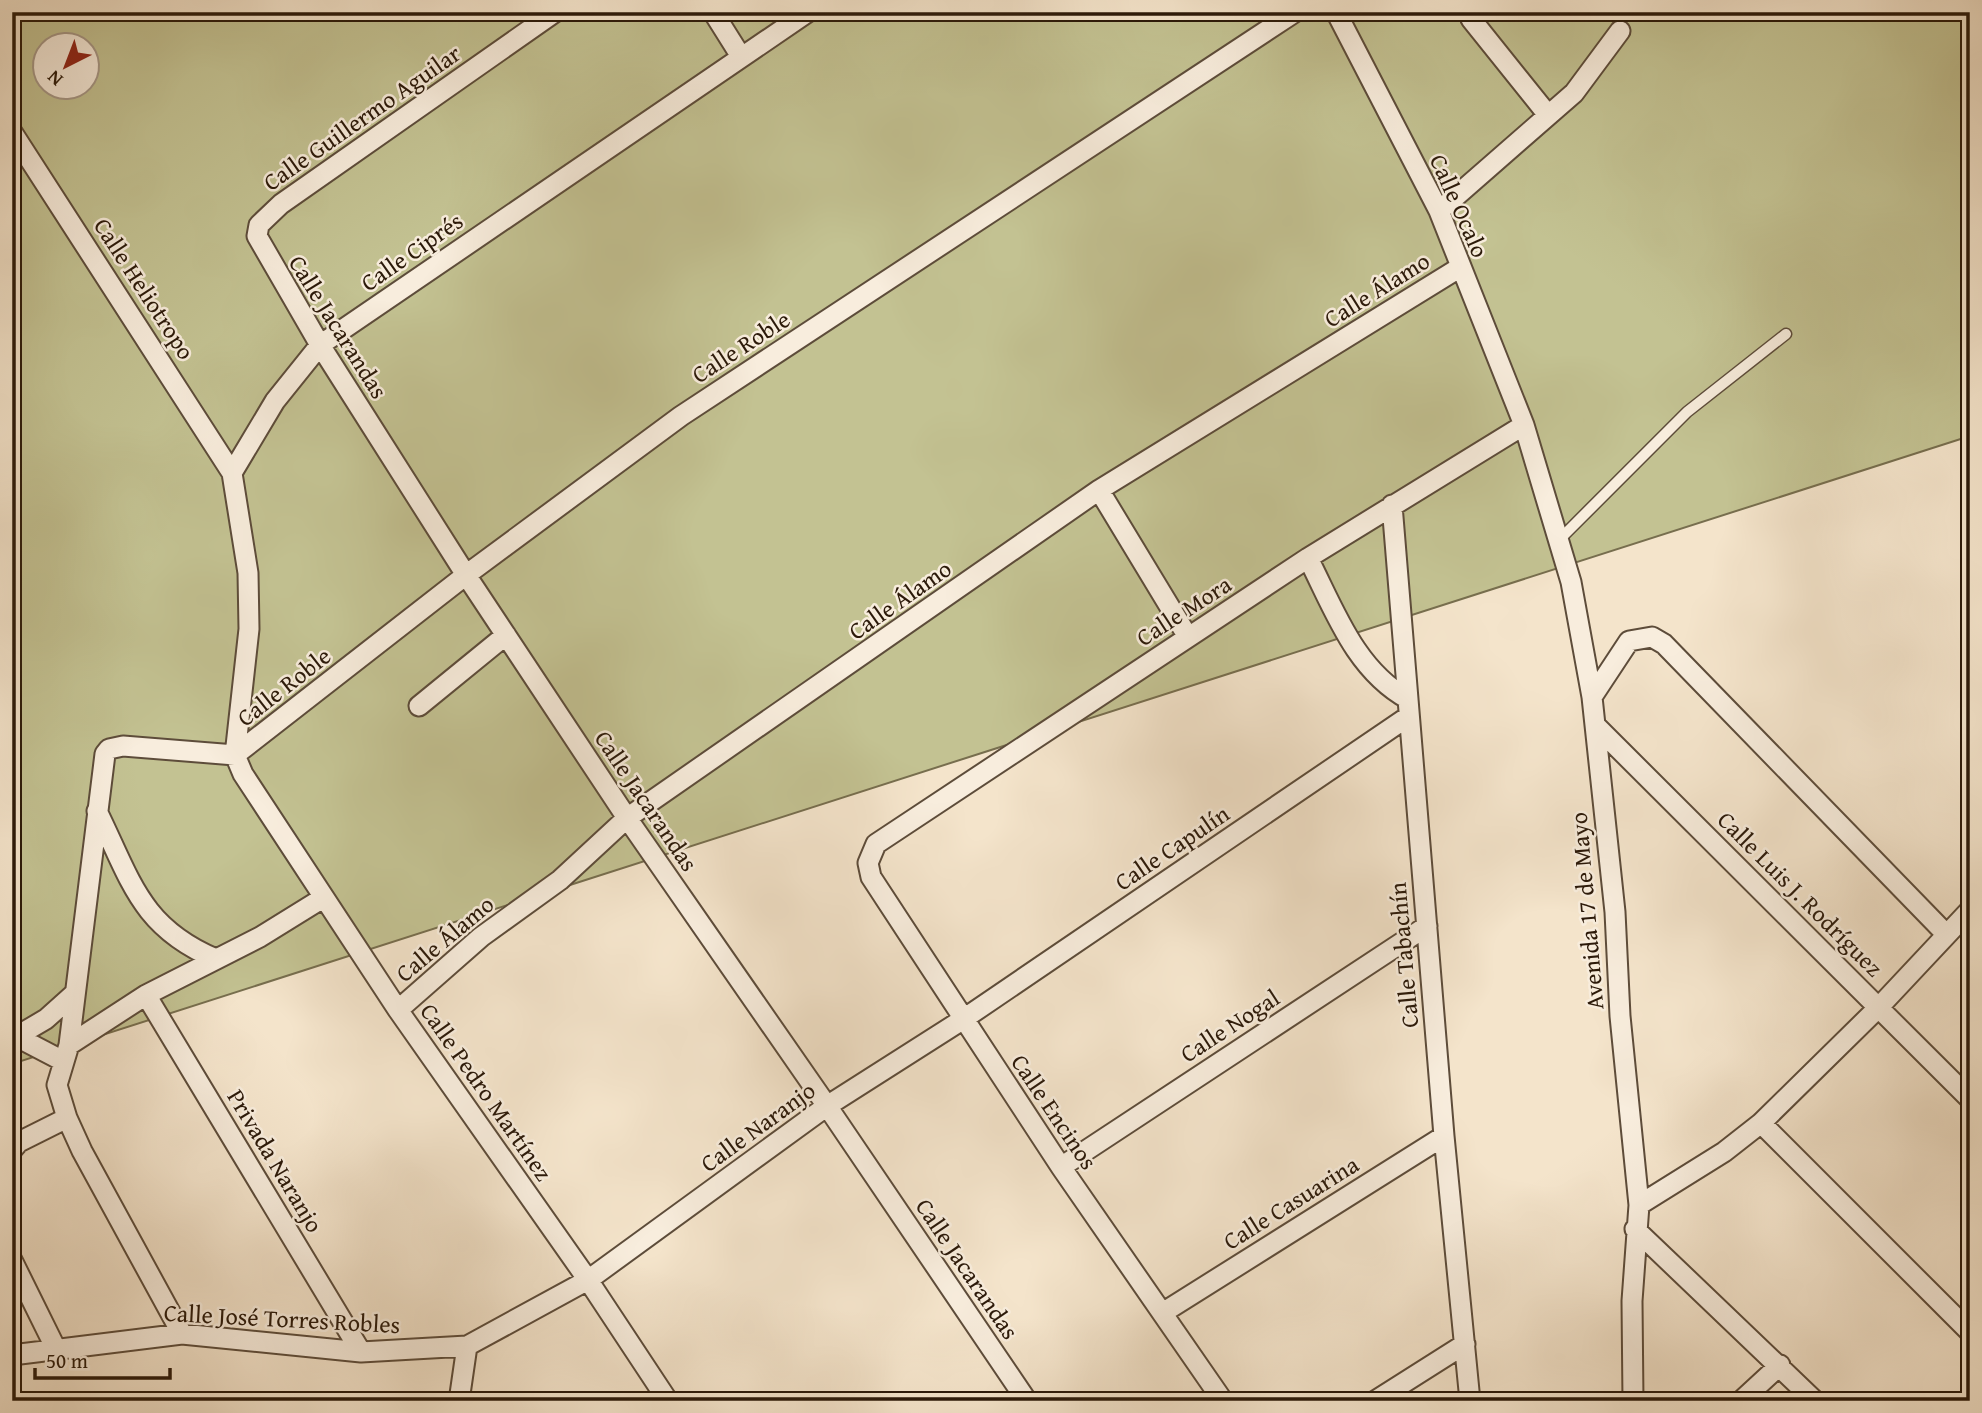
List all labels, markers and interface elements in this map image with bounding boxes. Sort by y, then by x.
north arrow [32,32,102,102]
street label: Calle Guillermo Aguilar [256,36,468,199]
text: N [40,64,69,93]
street label: Calle Ocalo [1421,148,1498,263]
street label: Calle Ciprés [353,203,470,300]
street label: Calle Heliotropo [85,211,203,367]
street label: Calle Álamo [1317,243,1436,336]
street label: Calle Jacarandas [280,248,397,405]
street label: Calle Roble [685,302,797,391]
street label: Calle Álamo [841,551,958,648]
street label: Calle Mora [1129,566,1239,654]
street label: Calle Roble [229,639,338,735]
street label: Calle Jacarandas [586,723,707,878]
street label: Calle Capulín [1107,796,1237,899]
street label: Calle Luis J. Rodríguez [1710,803,1891,984]
street label: Avenida 17 de Mayo [1560,811,1613,1011]
street label: Calle Tabachín [1380,880,1427,1029]
street label: Calle Álamo [388,887,501,990]
street label: Calle Nogal [1173,980,1287,1071]
street label: Calle Pedro Martínez [412,996,561,1188]
street label: Calle Encinos [1003,1047,1106,1176]
street label: Calle Naranjo [693,1073,822,1180]
street label: Privada Naranjo [219,1082,332,1239]
street label: Calle Casuarina [1216,1147,1366,1258]
street label: Calle Jacarandas [907,1191,1028,1346]
street label: Calle José Torres Robles [163,1295,401,1342]
scale bar [35,1336,170,1380]
text: 50 m [46,1345,88,1376]

